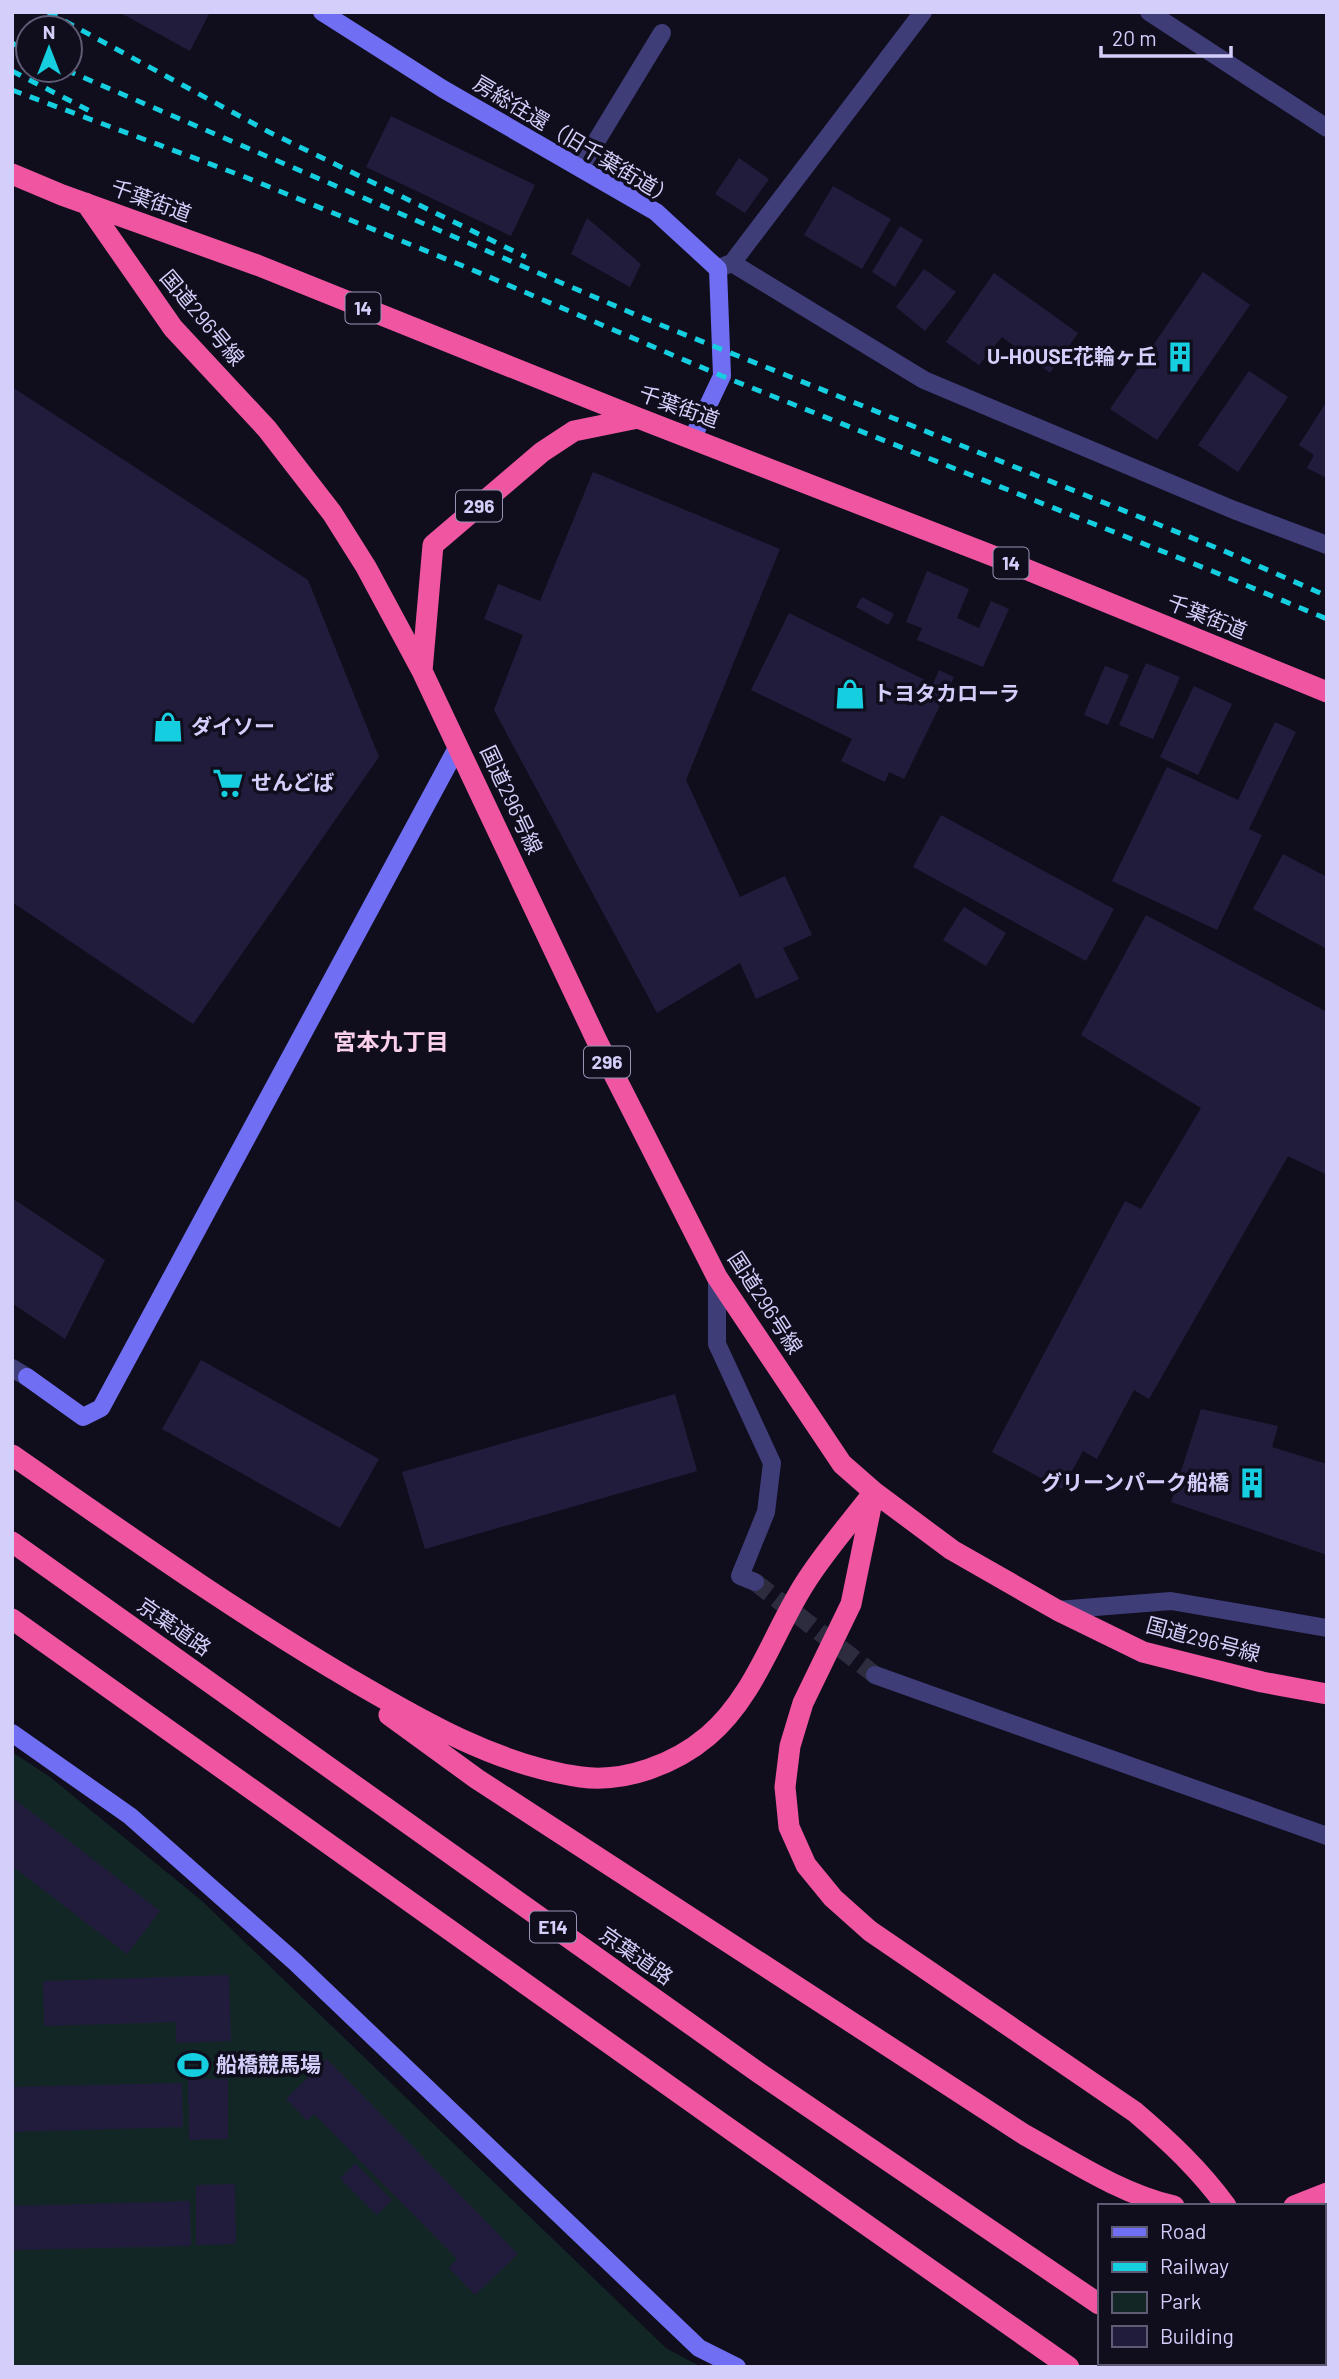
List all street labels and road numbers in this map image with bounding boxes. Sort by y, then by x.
street label: 房総往還（旧千葉街道） [469,70,680,210]
street label: 千葉街道 [108,173,195,226]
street label: 国道296号線 [156,264,250,370]
road number: 14 [346,292,380,324]
street label: 千葉街道 [636,379,723,432]
road number: 296 [456,491,502,522]
road number: 14 [993,548,1028,578]
street label: 千葉街道 [1164,588,1251,643]
street label: 国道296号線 [476,741,548,858]
road number: 296 [584,1046,630,1078]
street label: 国道296号線 [724,1246,809,1358]
street label: 京葉道路 [133,1591,216,1660]
street label: 国道296号線 [1144,1611,1263,1666]
road number: E14 [530,1912,576,1942]
street label: 京葉道路 [595,1920,678,1989]

